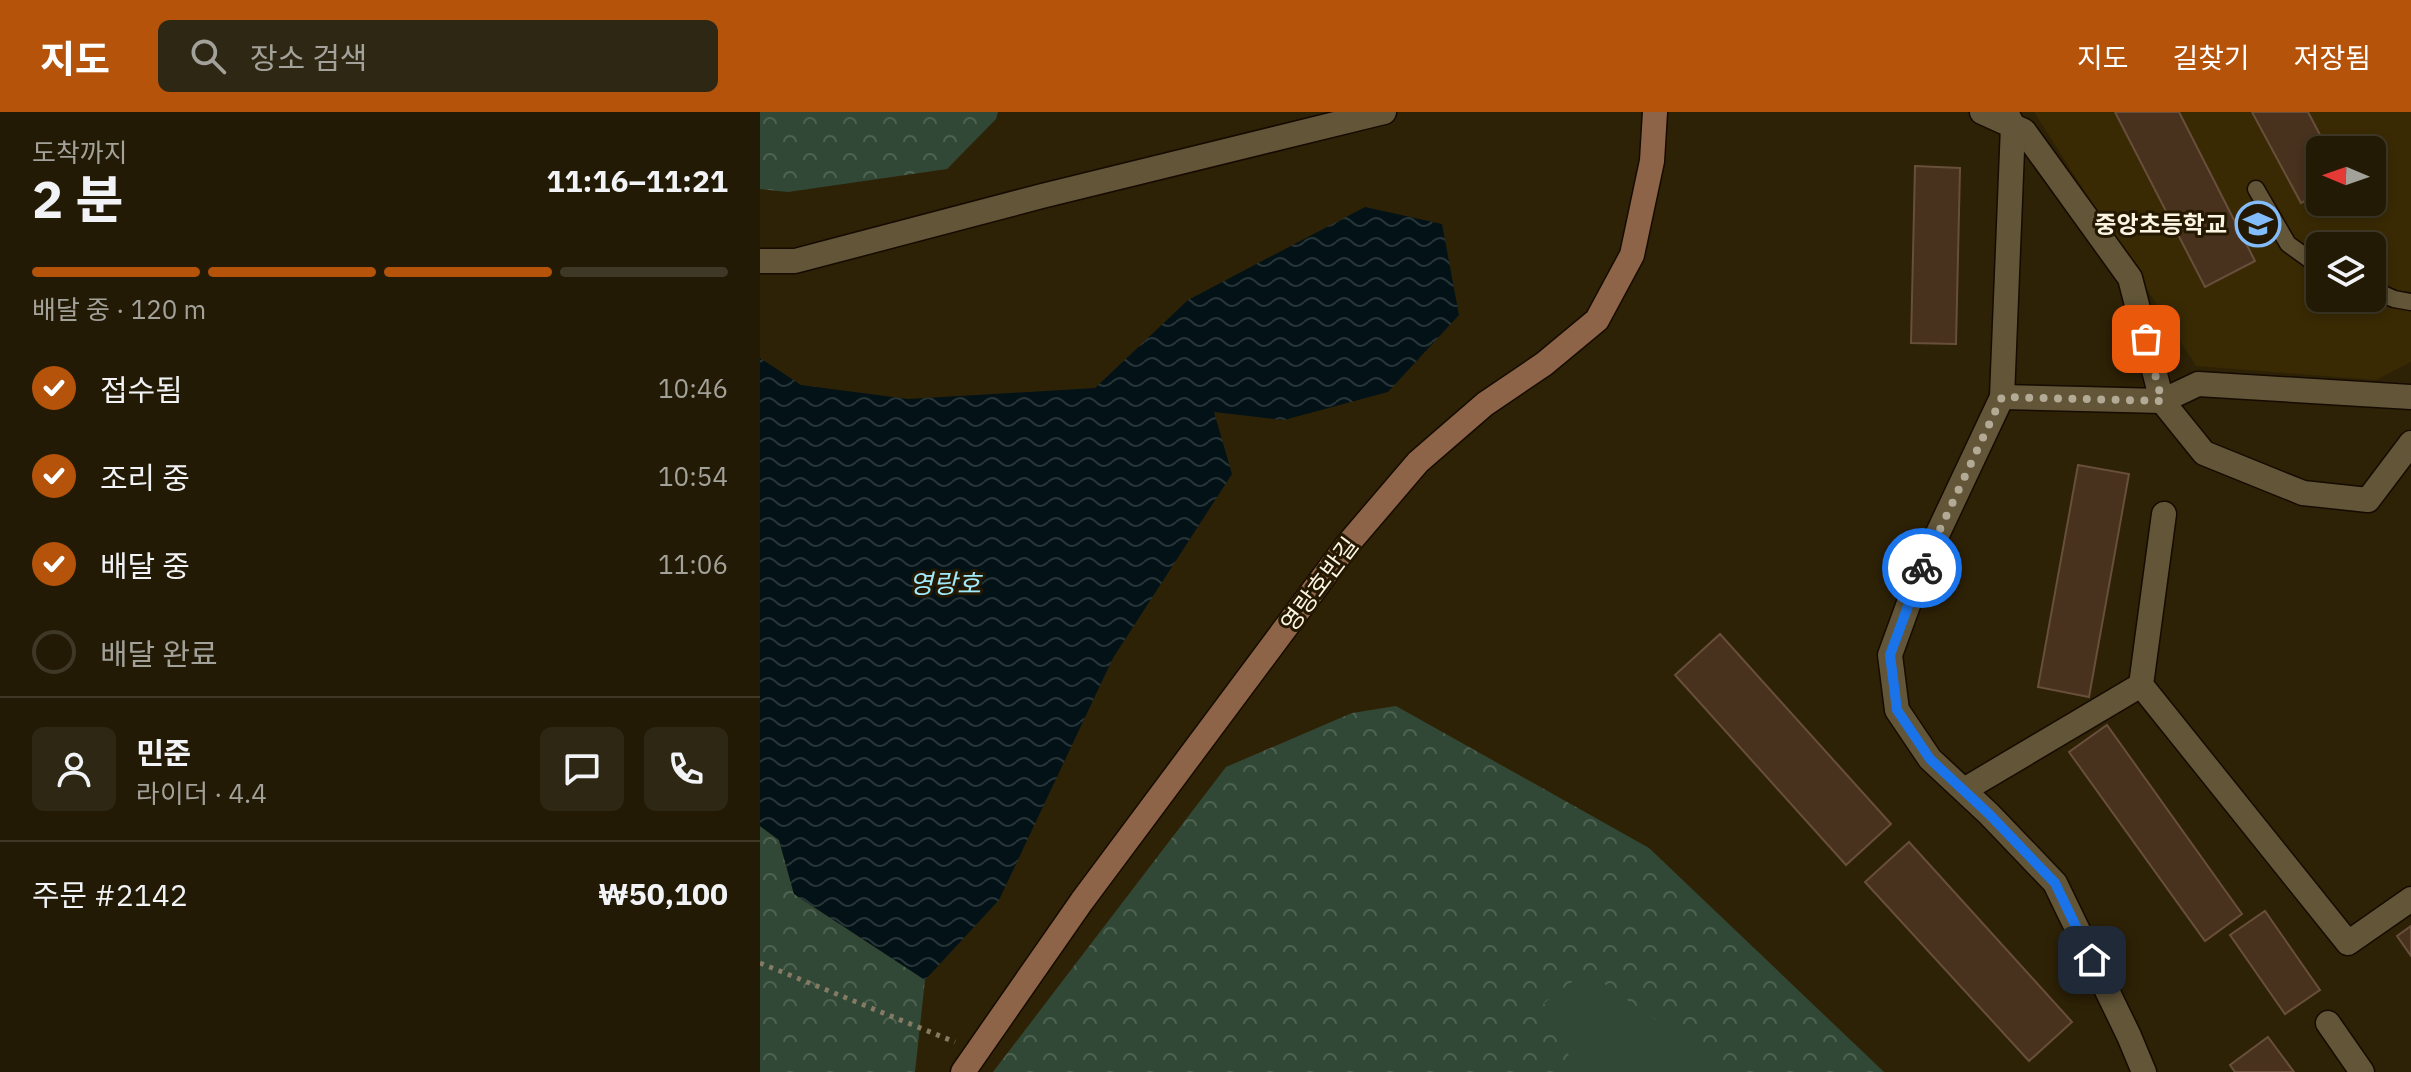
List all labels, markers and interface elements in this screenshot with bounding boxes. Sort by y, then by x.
search box [158,20,718,92]
text: 지도 [40,34,110,83]
icon: search [186,34,230,78]
text: 장소 검색 [250,38,367,77]
text: 지도 [2077,39,2128,76]
text: 길찾기 [2172,39,2250,76]
text: 저장됨 [2294,39,2371,76]
text: 도착까지 [32,135,128,169]
north arrow [2306,136,2386,216]
map controls [2306,136,2386,312]
text: 11:16–11:21 [547,161,728,200]
text: 2 분 [32,165,123,232]
school or university icon: 중앙초등학교 [2234,200,2282,248]
place label: 중앙초등학교 [2095,208,2227,240]
button: layers [2306,232,2386,312]
text: 배달 중 · 120 m [32,292,206,326]
pin [2112,305,2180,373]
icon: bag [2124,317,2168,361]
icon: check [32,366,76,410]
text: 접수됨 [100,370,183,409]
text: 10:46 [658,371,728,405]
icon: check [32,454,76,498]
text: 조리 중 [100,458,190,497]
text: 10:54 [658,459,728,493]
courier [1882,528,1962,608]
street label: 영랑호반길 [1273,530,1365,638]
icon: check [32,542,76,586]
text: 배달 중 [100,546,190,585]
icon: bike [1900,546,1944,590]
text: 11:06 [658,547,728,581]
water label: 영랑호 [909,566,983,600]
text: 배달 완료 [100,634,217,673]
button: person [32,727,116,811]
button: chat [540,727,624,811]
button: phone [644,727,728,811]
text: 민준 [136,733,191,772]
text: 라이더 · 4.4 [136,776,267,810]
text: ₩50,100 [598,874,728,913]
text: 주문 #2142 [32,875,188,914]
pin [2058,926,2126,994]
icon: home [2070,938,2114,982]

